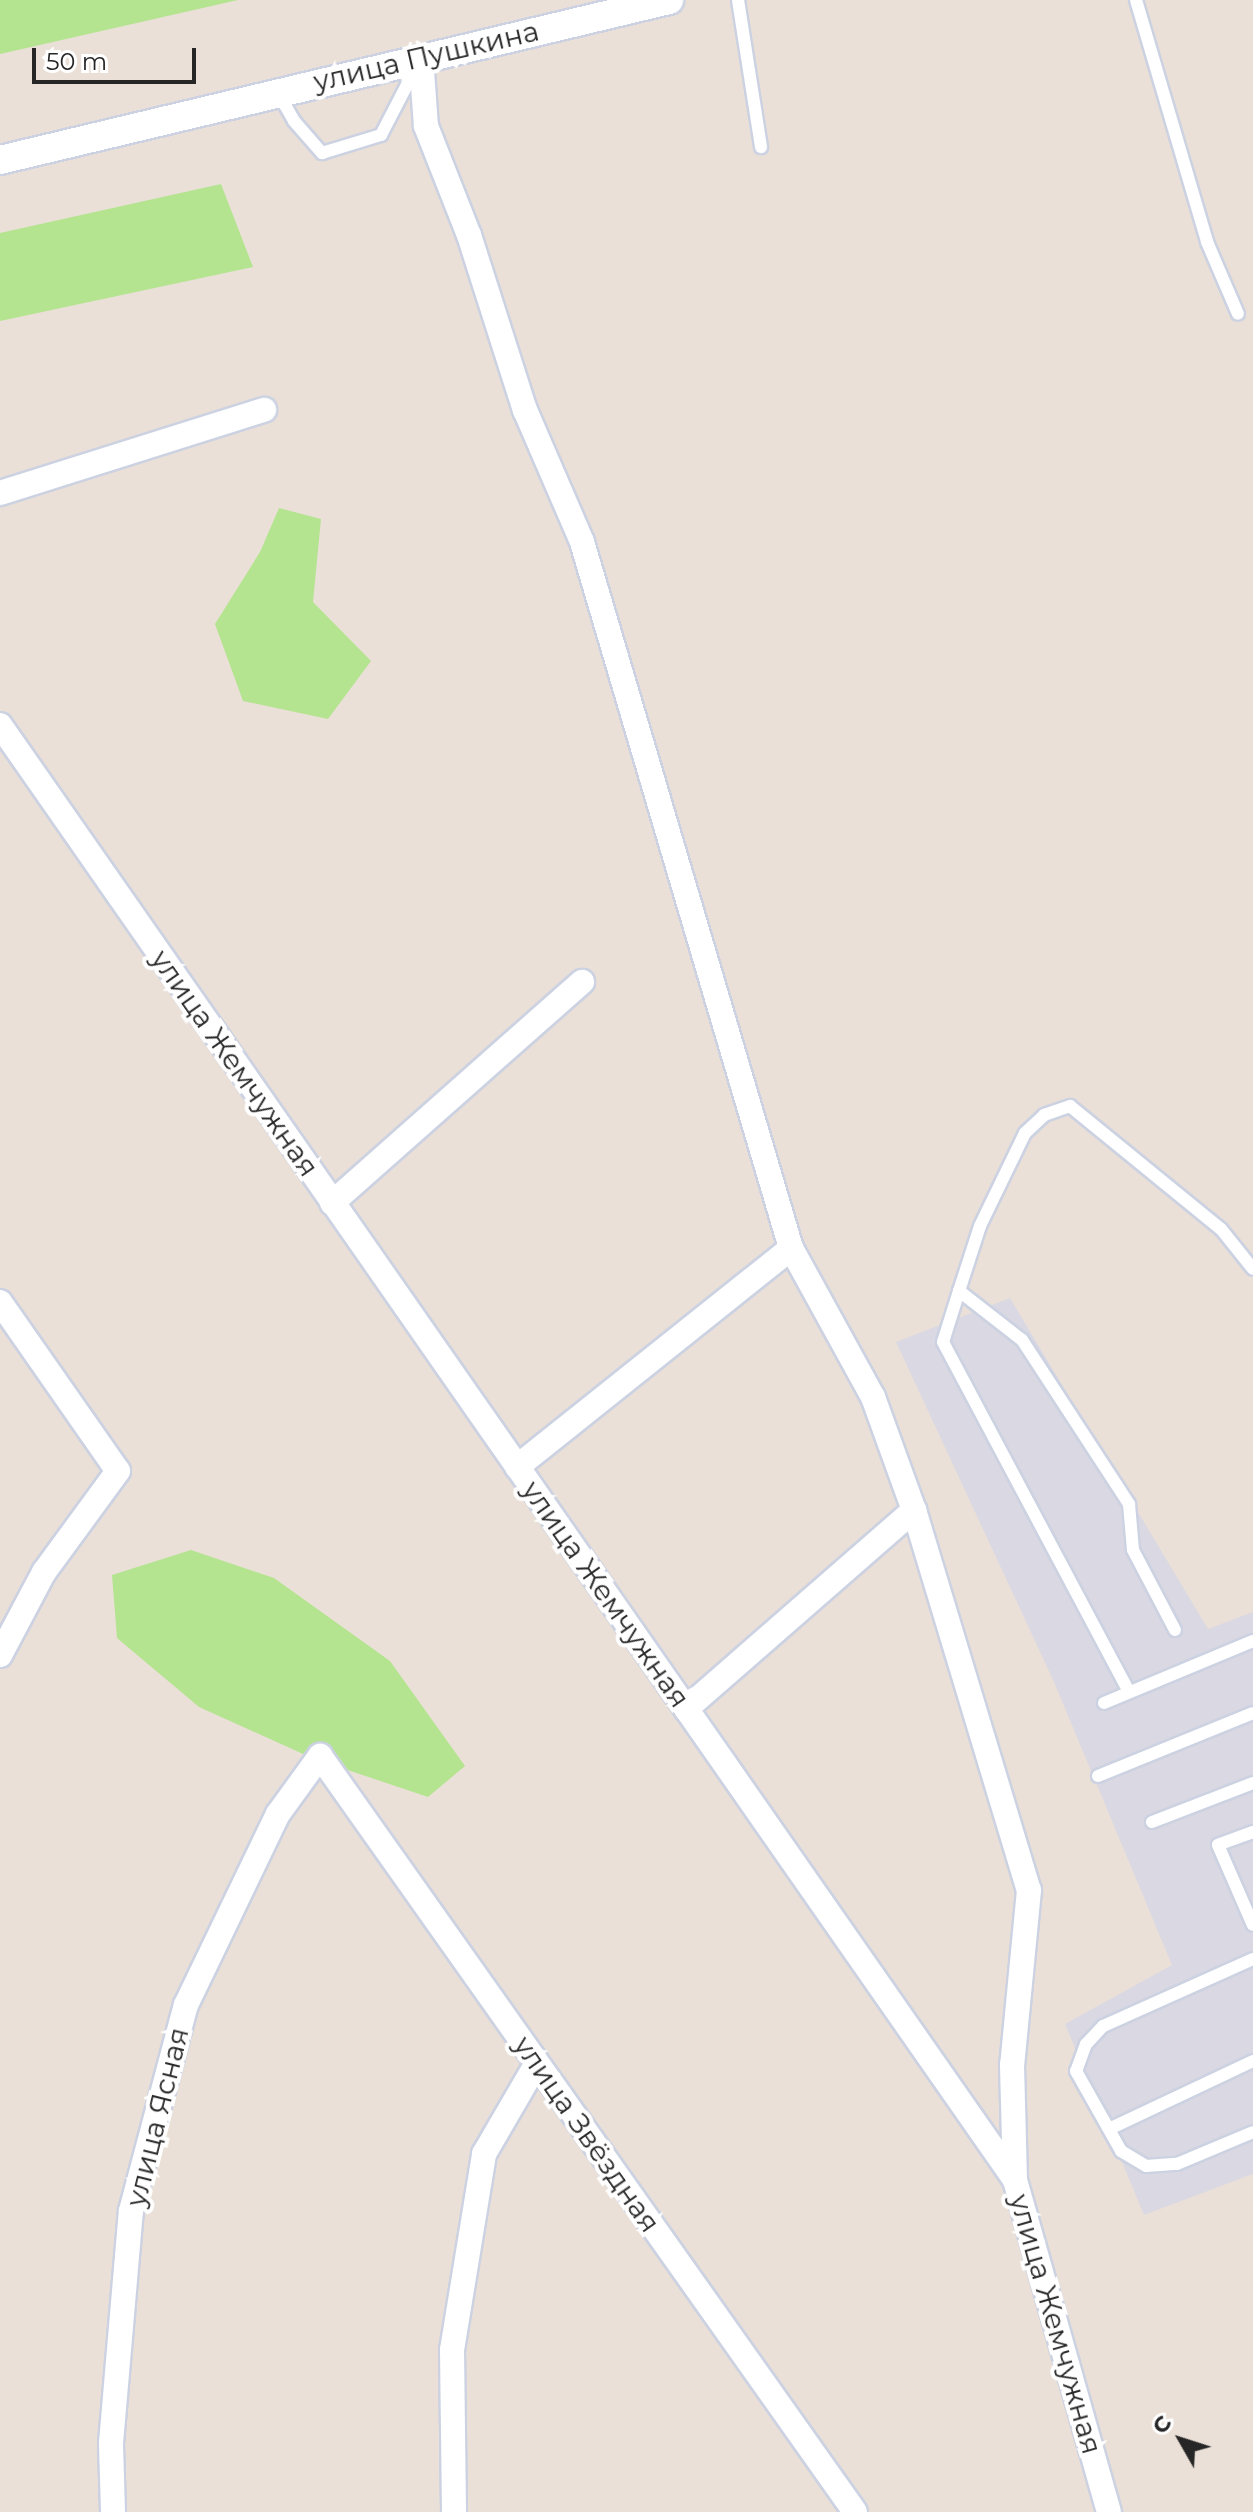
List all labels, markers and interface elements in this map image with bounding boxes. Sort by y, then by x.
street label: улица Пушкина [310,14,542,98]
scale bar [36,32,200,82]
text: 50 m [46,47,107,76]
street label: улица Жемчужная [144,943,326,1183]
street label: улица Жемчужная [515,1474,697,1714]
street label: улица Ясная [119,2024,195,2210]
street label: улица Звёздная [507,2029,667,2239]
street label: улица Жемчужная [1003,2190,1109,2458]
north arrow [1141,2400,1221,2480]
text: С [1146,2410,1177,2439]

